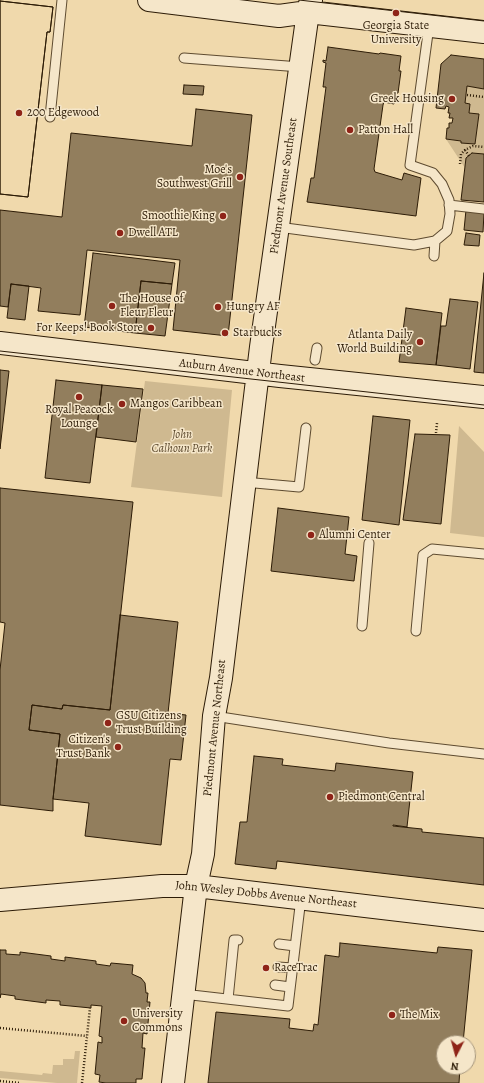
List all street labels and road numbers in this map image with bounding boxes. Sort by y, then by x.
street label: Piedmont Avenue Southeast [267,117,301,255]
street label: Auburn Avenue Northeast [178,356,306,386]
street label: Piedmont Avenue Northeast [201,659,229,797]
street label: John Wesley Dobbs Avenue Northeast [175,878,357,912]

